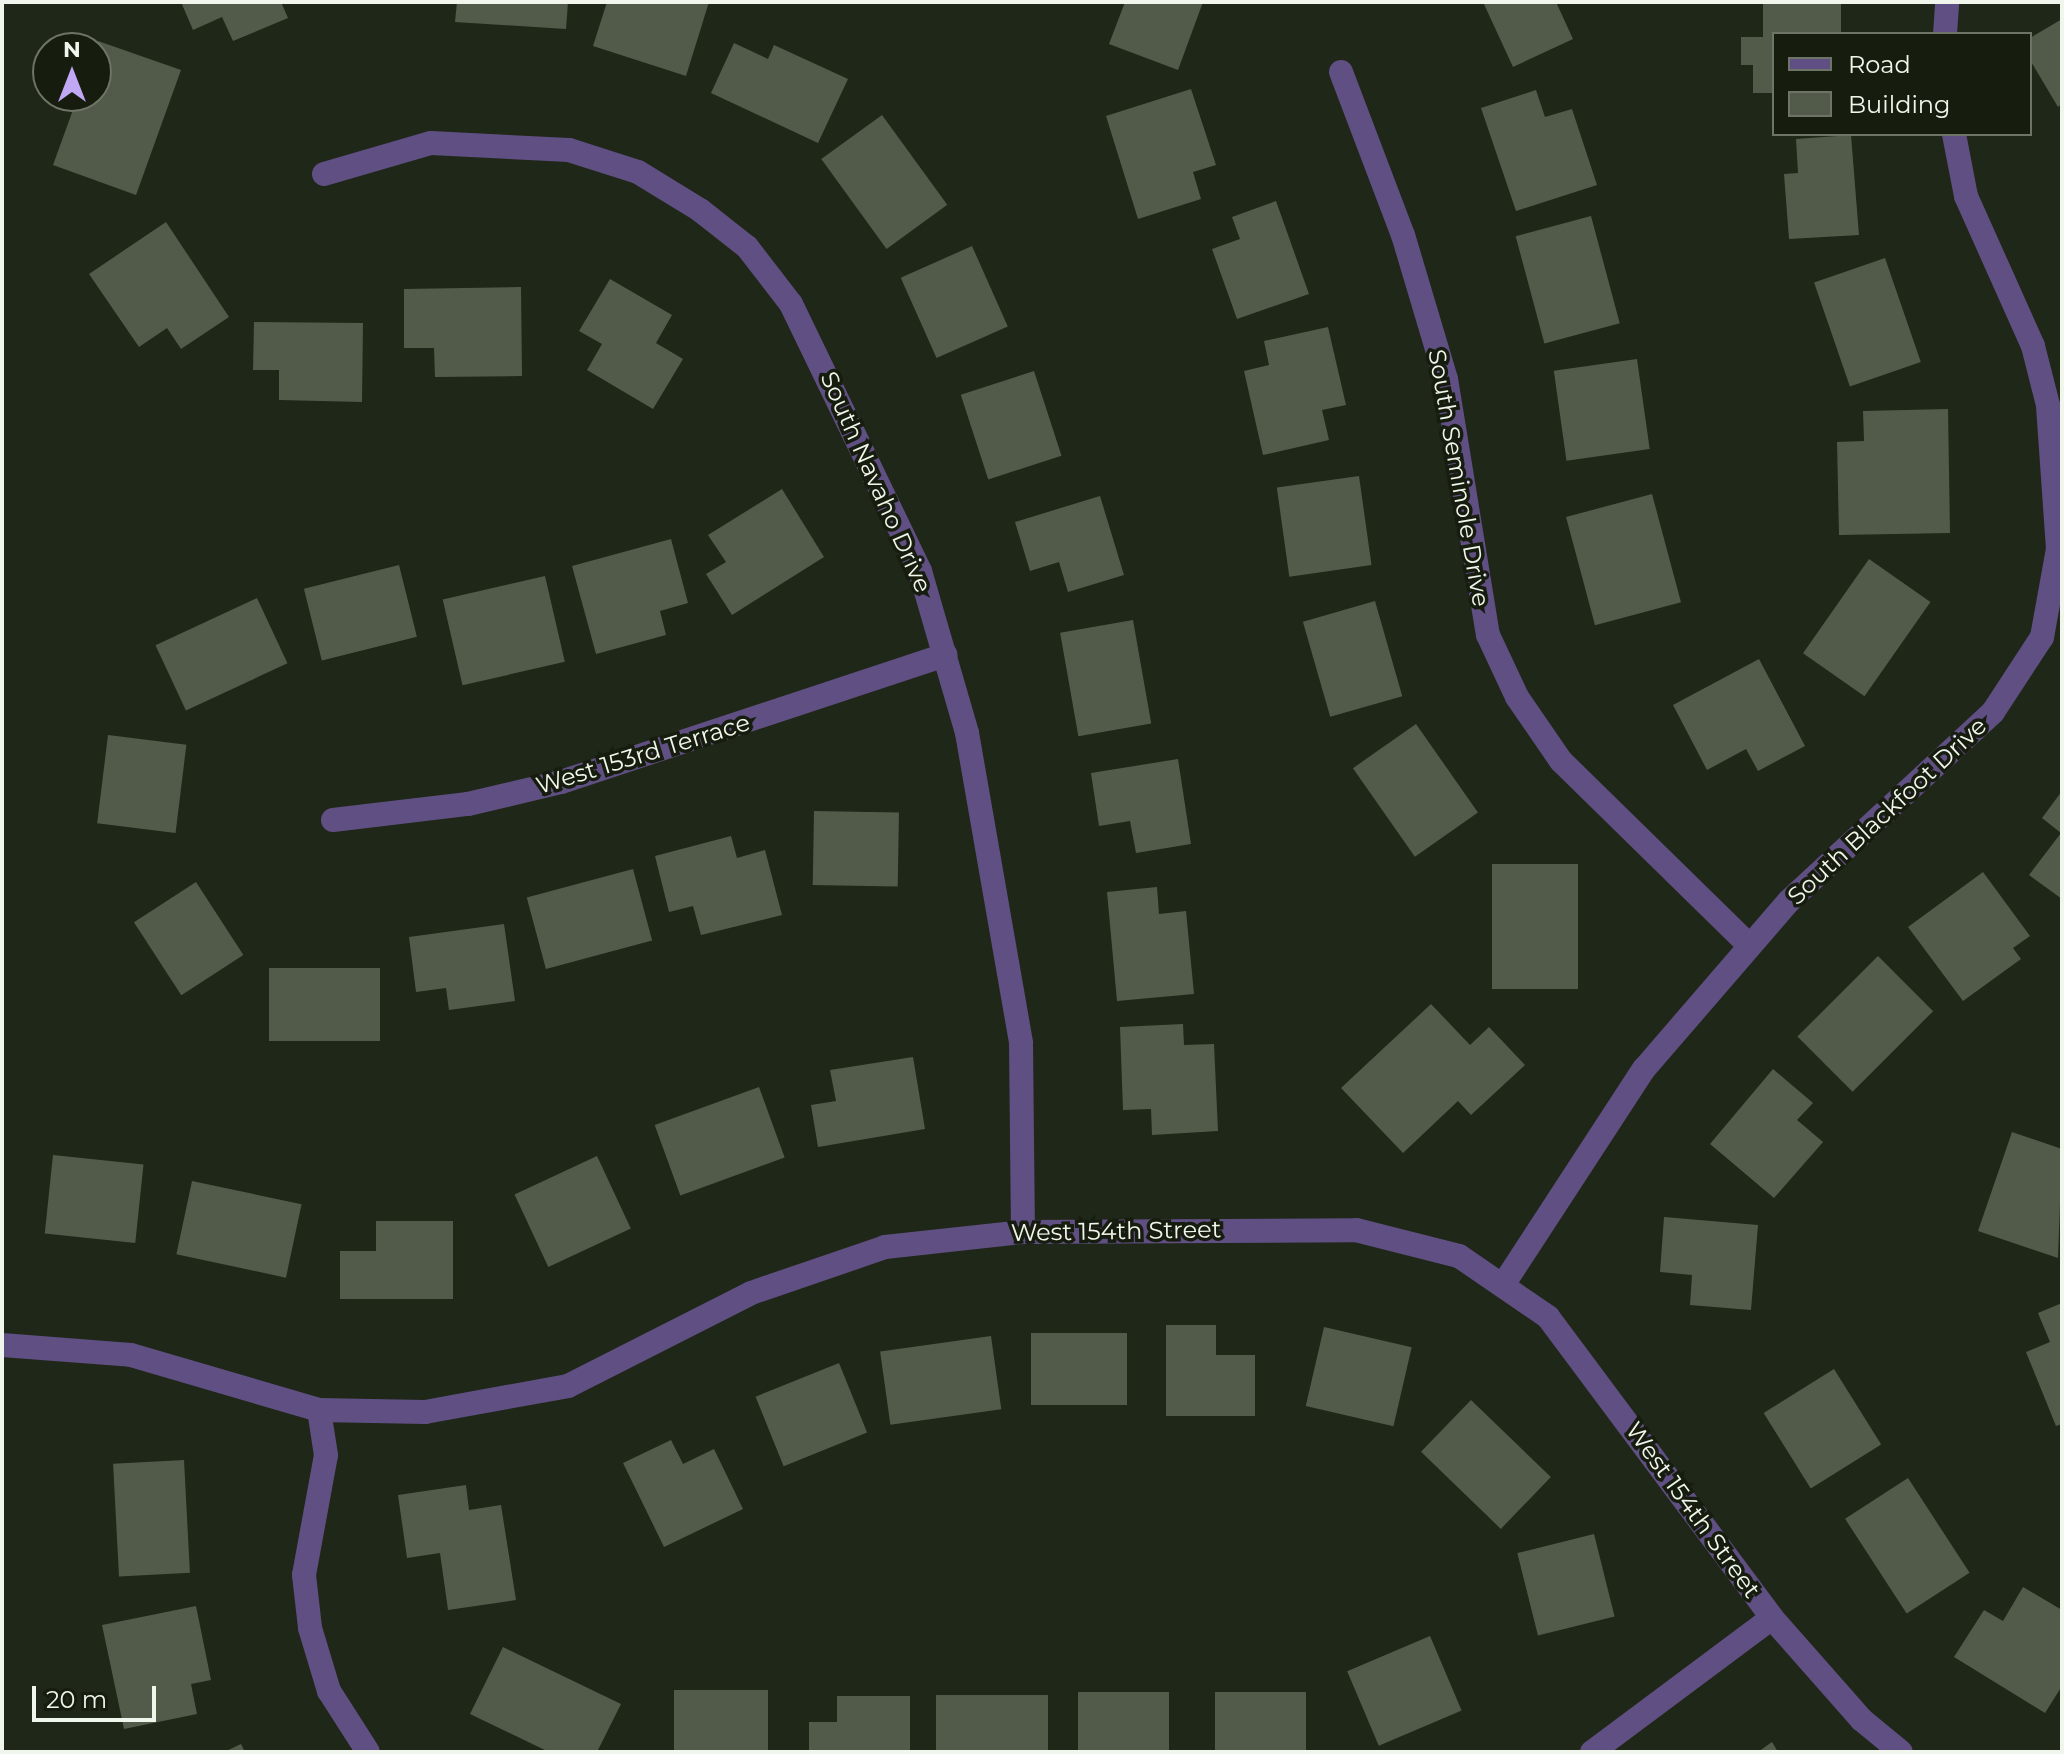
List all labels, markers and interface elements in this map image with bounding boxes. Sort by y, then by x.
north arrow [32,32,112,112]
legend [1772,32,2032,136]
text: N [63,36,81,63]
text: Road [1848,50,1911,79]
text: Building [1848,90,1951,119]
street label: South Seminole Drive [1422,347,1496,609]
street label: South Navaho Drive [814,367,938,597]
street label: West 153rd Terrace [533,708,753,800]
street label: South Blackfoot Drive [1782,711,1992,911]
street label: West 154th Street [1011,1215,1221,1247]
street label: West 154th Street [1619,1416,1767,1604]
scale bar [36,1670,160,1720]
text: 20 m [46,1685,107,1714]

